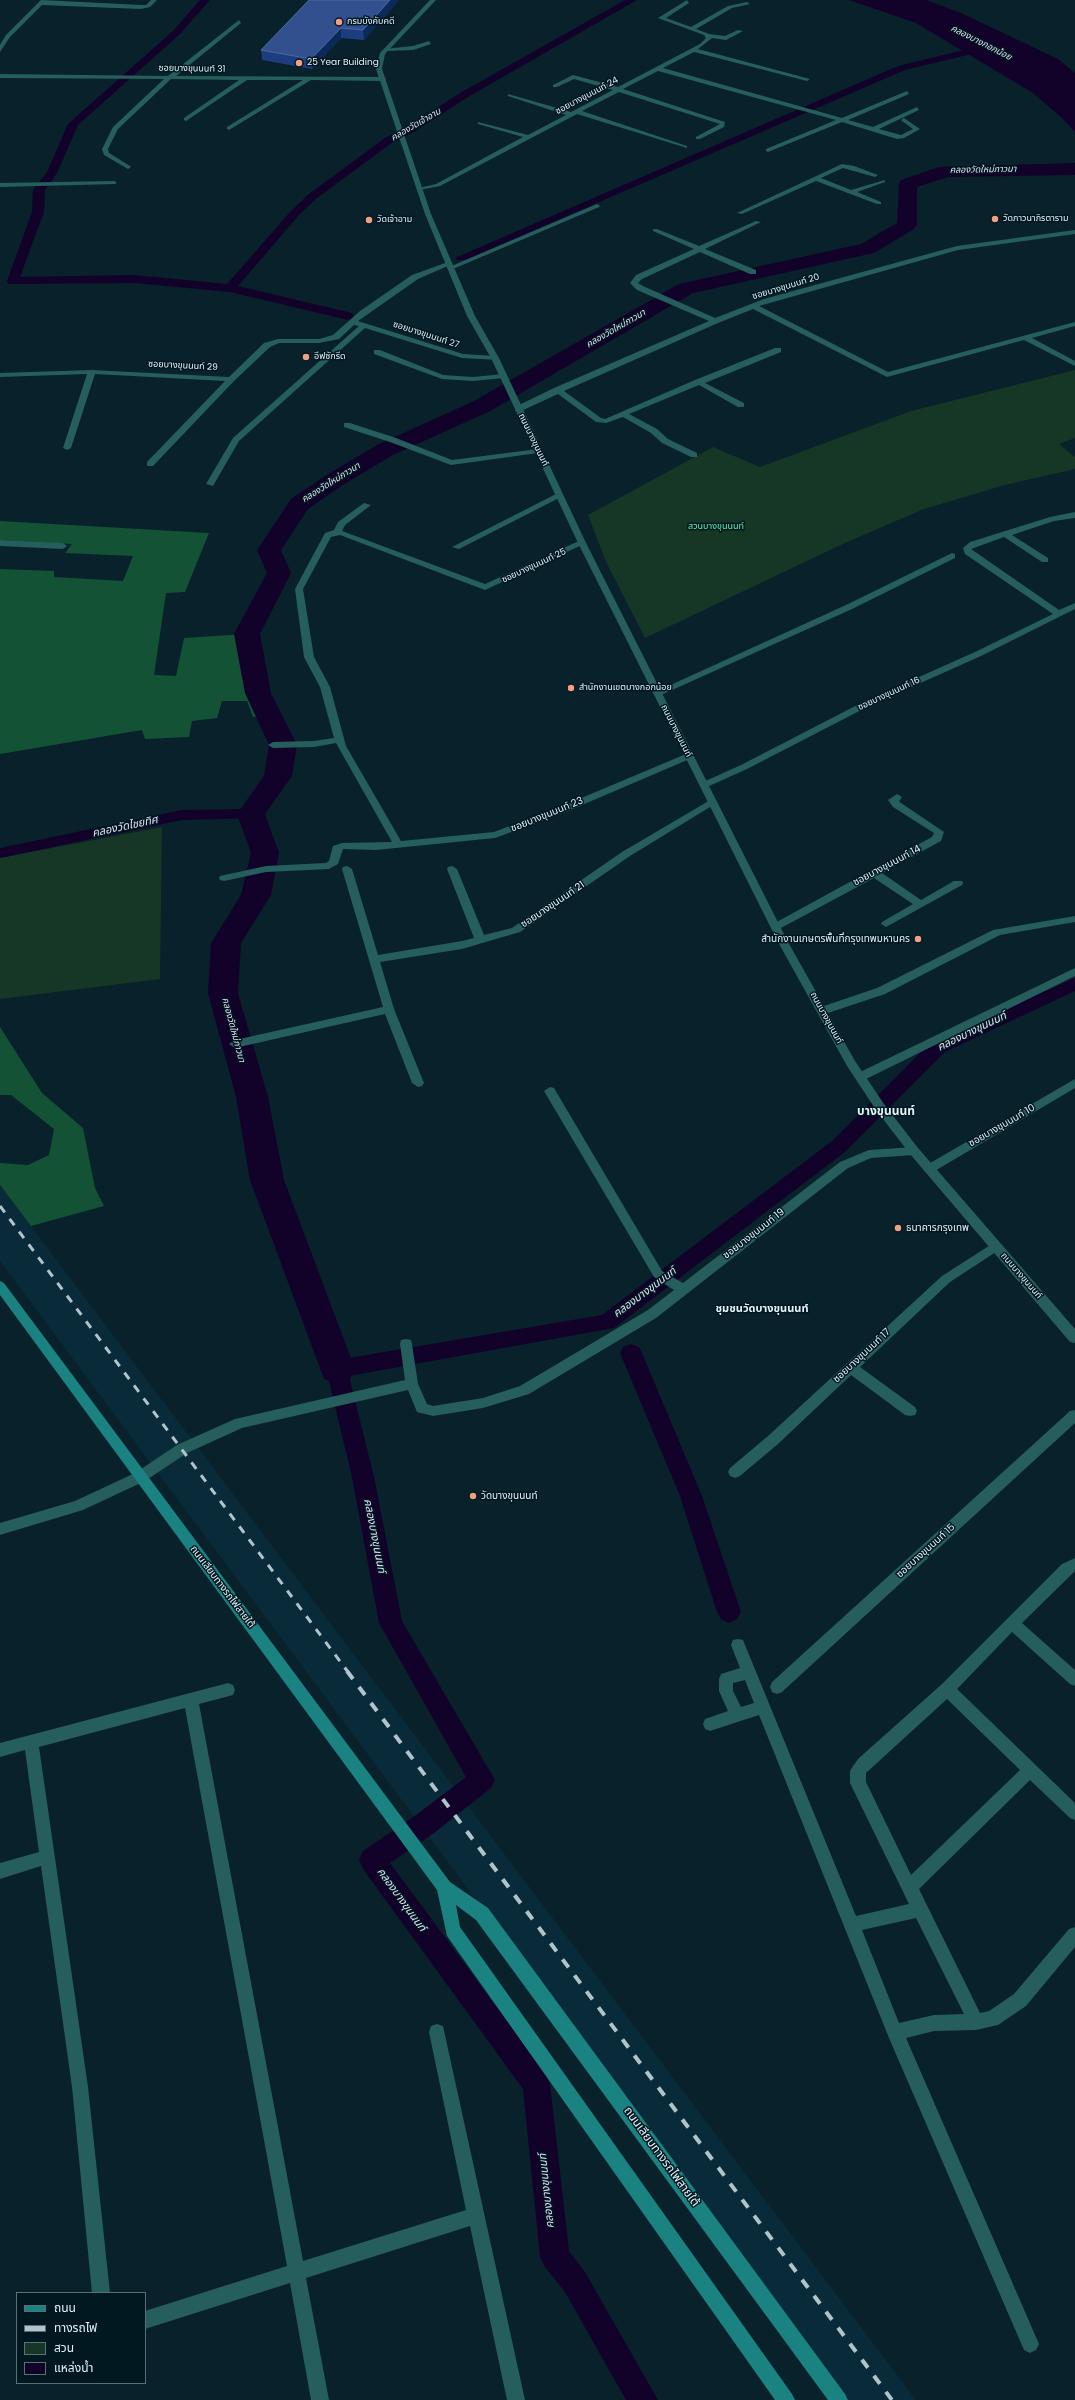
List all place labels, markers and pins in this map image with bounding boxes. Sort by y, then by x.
marker: กรมบังคับคดี [334,17,344,27]
place label: กรมบังคับคดี [347,17,395,27]
marker: 25 Year Building [294,58,304,68]
place label: 25 Year Building [307,58,379,68]
marker: วัดภาวนาภิรตาราม [990,214,1000,224]
place label: วัดภาวนาภิรตาราม [1003,214,1068,224]
marker: วัดเจ้าอาม [364,215,374,225]
place label: วัดเจ้าอาม [377,215,412,225]
marker: อีฟซักรีด [301,352,311,362]
place label: อีฟซักรีด [314,352,346,362]
marker: สำนักงานเขตบางกอกน้อย [566,683,576,693]
place label: สำนักงานเขตบางกอกน้อย [579,683,672,693]
place label: สำนักงานเกษตรพื้นที่กรุงเทพมหานคร [761,933,910,945]
marker: สำนักงานเกษตรพื้นที่กรุงเทพมหานคร [913,934,923,944]
place label: ธนาคารกรุงเทพ [906,1222,969,1234]
marker: ธนาคารกรุงเทพ [893,1223,903,1233]
place label: วัดบางขุนนนท์ [481,1490,537,1502]
marker: วัดบางขุนนนท์ [468,1491,478,1501]

